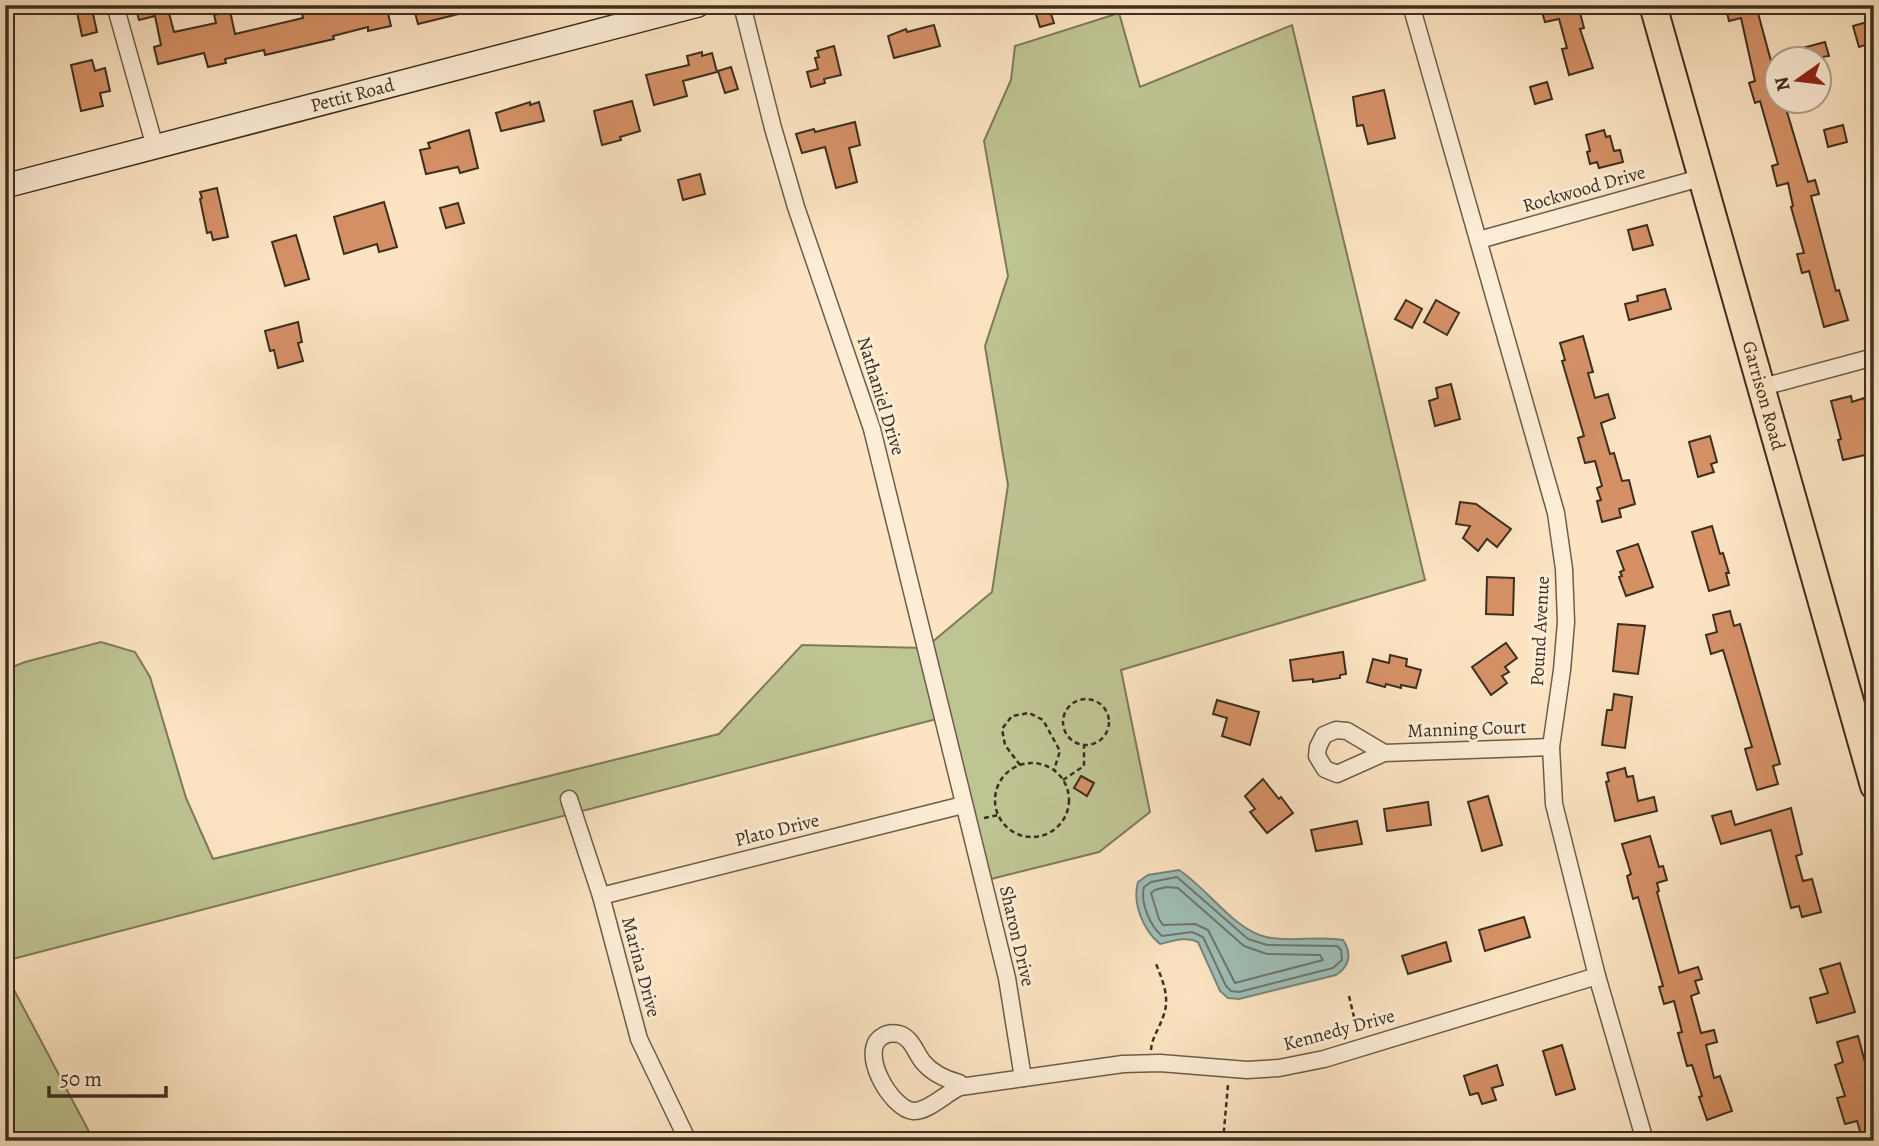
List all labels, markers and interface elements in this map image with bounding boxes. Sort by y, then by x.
north arrow [1764,46,1834,116]
street label: Pettit Road [308,72,398,119]
text: N [1768,74,1797,94]
street label: Rockwood Drive [1520,159,1648,219]
street label: Nathaniel Drive [851,334,911,458]
street label: Garrison Road [1736,338,1792,454]
street label: Pound Avenue [1524,575,1556,687]
street label: Manning Court [1407,714,1527,744]
street label: Plato Drive [732,807,822,853]
street label: Sharon Drive [993,883,1041,989]
street label: Marina Drive [615,914,667,1020]
street label: Kennedy Drive [1280,1003,1398,1057]
scale bar [49,1055,166,1099]
text: 50 m [60,1065,102,1093]

